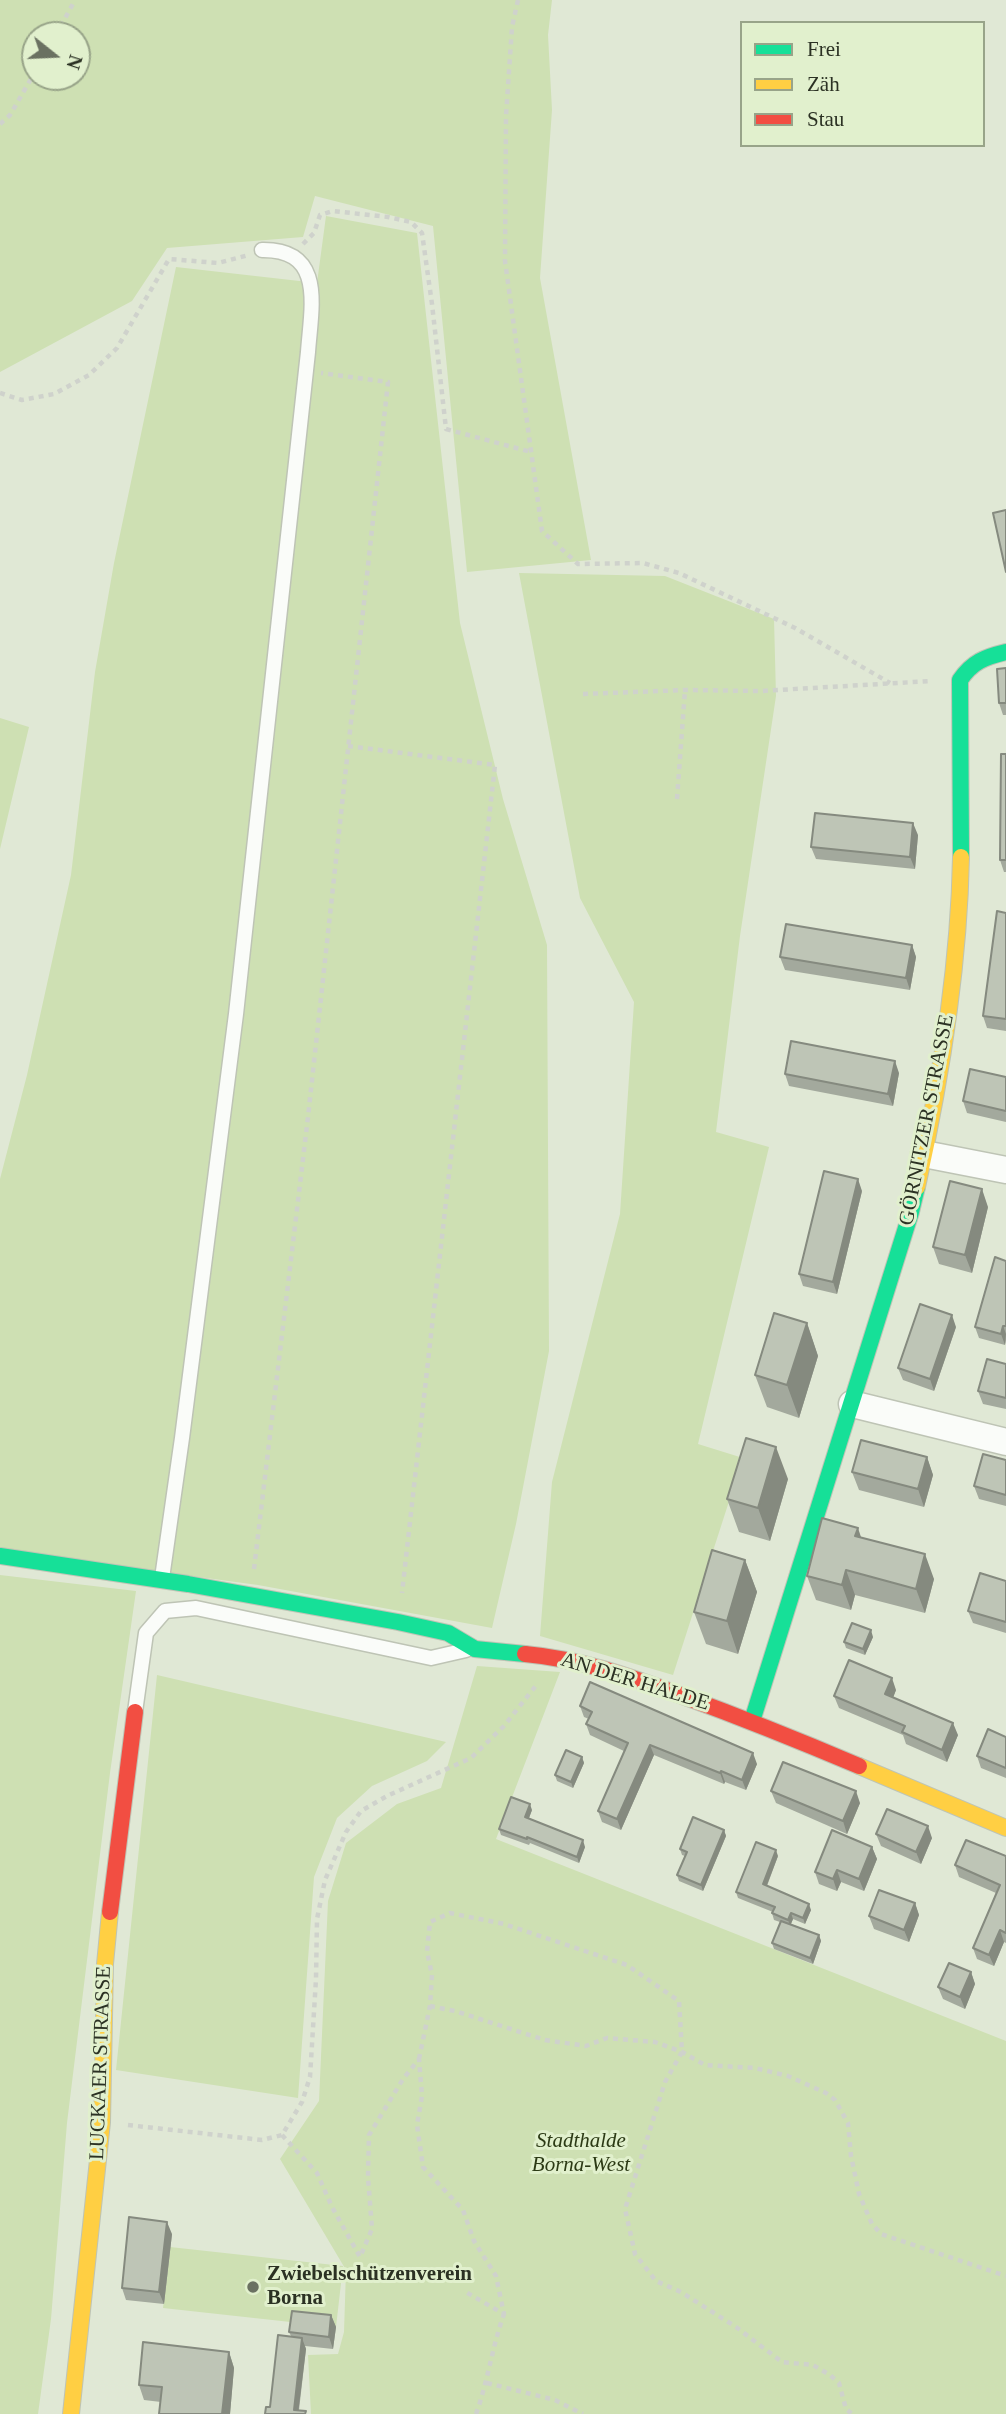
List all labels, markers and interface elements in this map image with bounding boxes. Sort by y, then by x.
north arrow [21,21,91,91]
legend [740,21,985,147]
text: Frei [807,37,841,61]
text: N [62,52,87,72]
text: Zäh [807,72,840,96]
text: Stau [807,107,844,131]
street label: GÖRNITZER STRASSE [894,1013,960,1227]
street label: AN DER HALDE [558,1647,712,1717]
street label: LUCKAER STRASSE [85,1965,117,2161]
park label: Stadthalde Borna-West [532,2128,630,2178]
place label: Zwiebelschützenverein Borna [267,2262,472,2312]
marker: Zwiebelschützenverein Borna [245,2279,261,2295]

